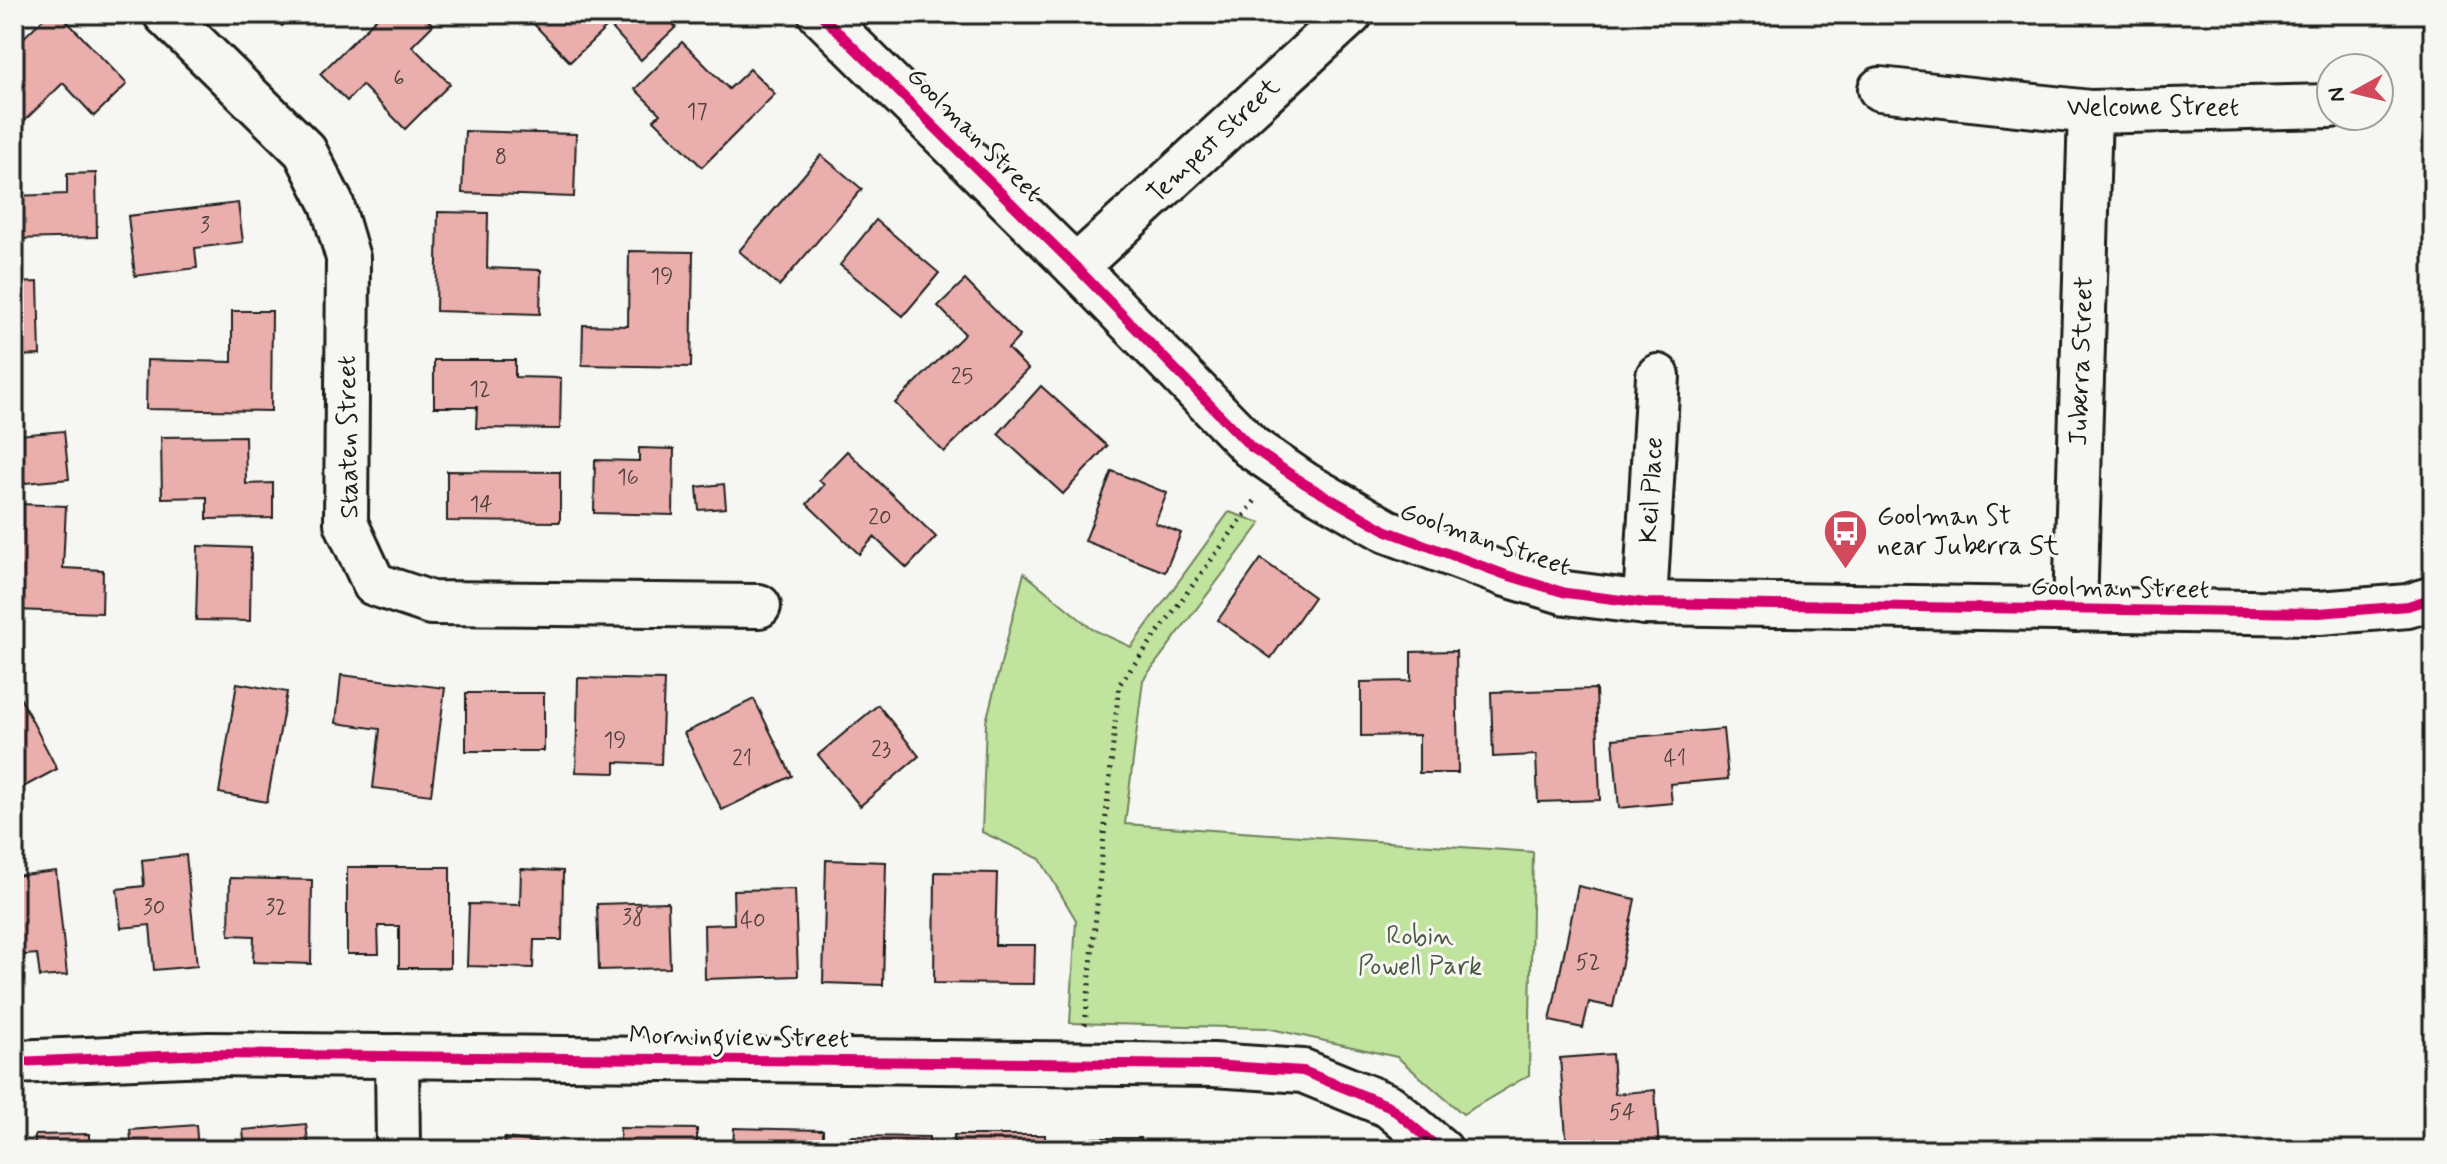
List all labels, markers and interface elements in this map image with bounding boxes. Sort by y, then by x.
north arrow [2315,52,2395,132]
street label: Goolman Street [899,60,1049,210]
house number: 6 [393,65,405,93]
street label: Tempest Street [1140,71,1288,211]
text: N [2322,85,2352,104]
street label: Welcome Street [2067,91,2239,125]
house number: 17 [687,98,707,126]
house number: 8 [495,144,507,172]
house number: 3 [200,212,210,240]
house number: 19 [651,263,673,291]
street label: Juberra Street [2062,276,2102,446]
street label: Staaten Street [331,355,367,519]
house number: 25 [951,363,973,391]
house number: 12 [469,376,491,404]
street label: Keil Place [1632,436,1672,544]
house number: 16 [617,464,639,492]
house number: 14 [469,491,493,519]
street label: Goolman Street [1395,495,1575,585]
place label: Goolman St near Juberra St [1877,500,2059,564]
house number: 20 [868,504,892,532]
bus stop icon: Goolman St near Juberra St [1822,508,1870,571]
street label: Goolman Street [2030,570,2210,608]
house number: 19 [604,727,626,755]
house number: 23 [871,736,891,764]
house number: 21 [732,745,752,773]
house number: 41 [1664,745,1686,773]
house number: 30 [143,894,165,922]
house number: 32 [265,894,287,922]
house number: 38 [622,904,644,932]
house number: 40 [740,907,766,935]
park label: Robin Powell Park [1358,920,1482,984]
house number: 52 [1576,949,1600,977]
street label: Morningview Street [629,1019,849,1060]
house number: 54 [1609,1099,1635,1127]

